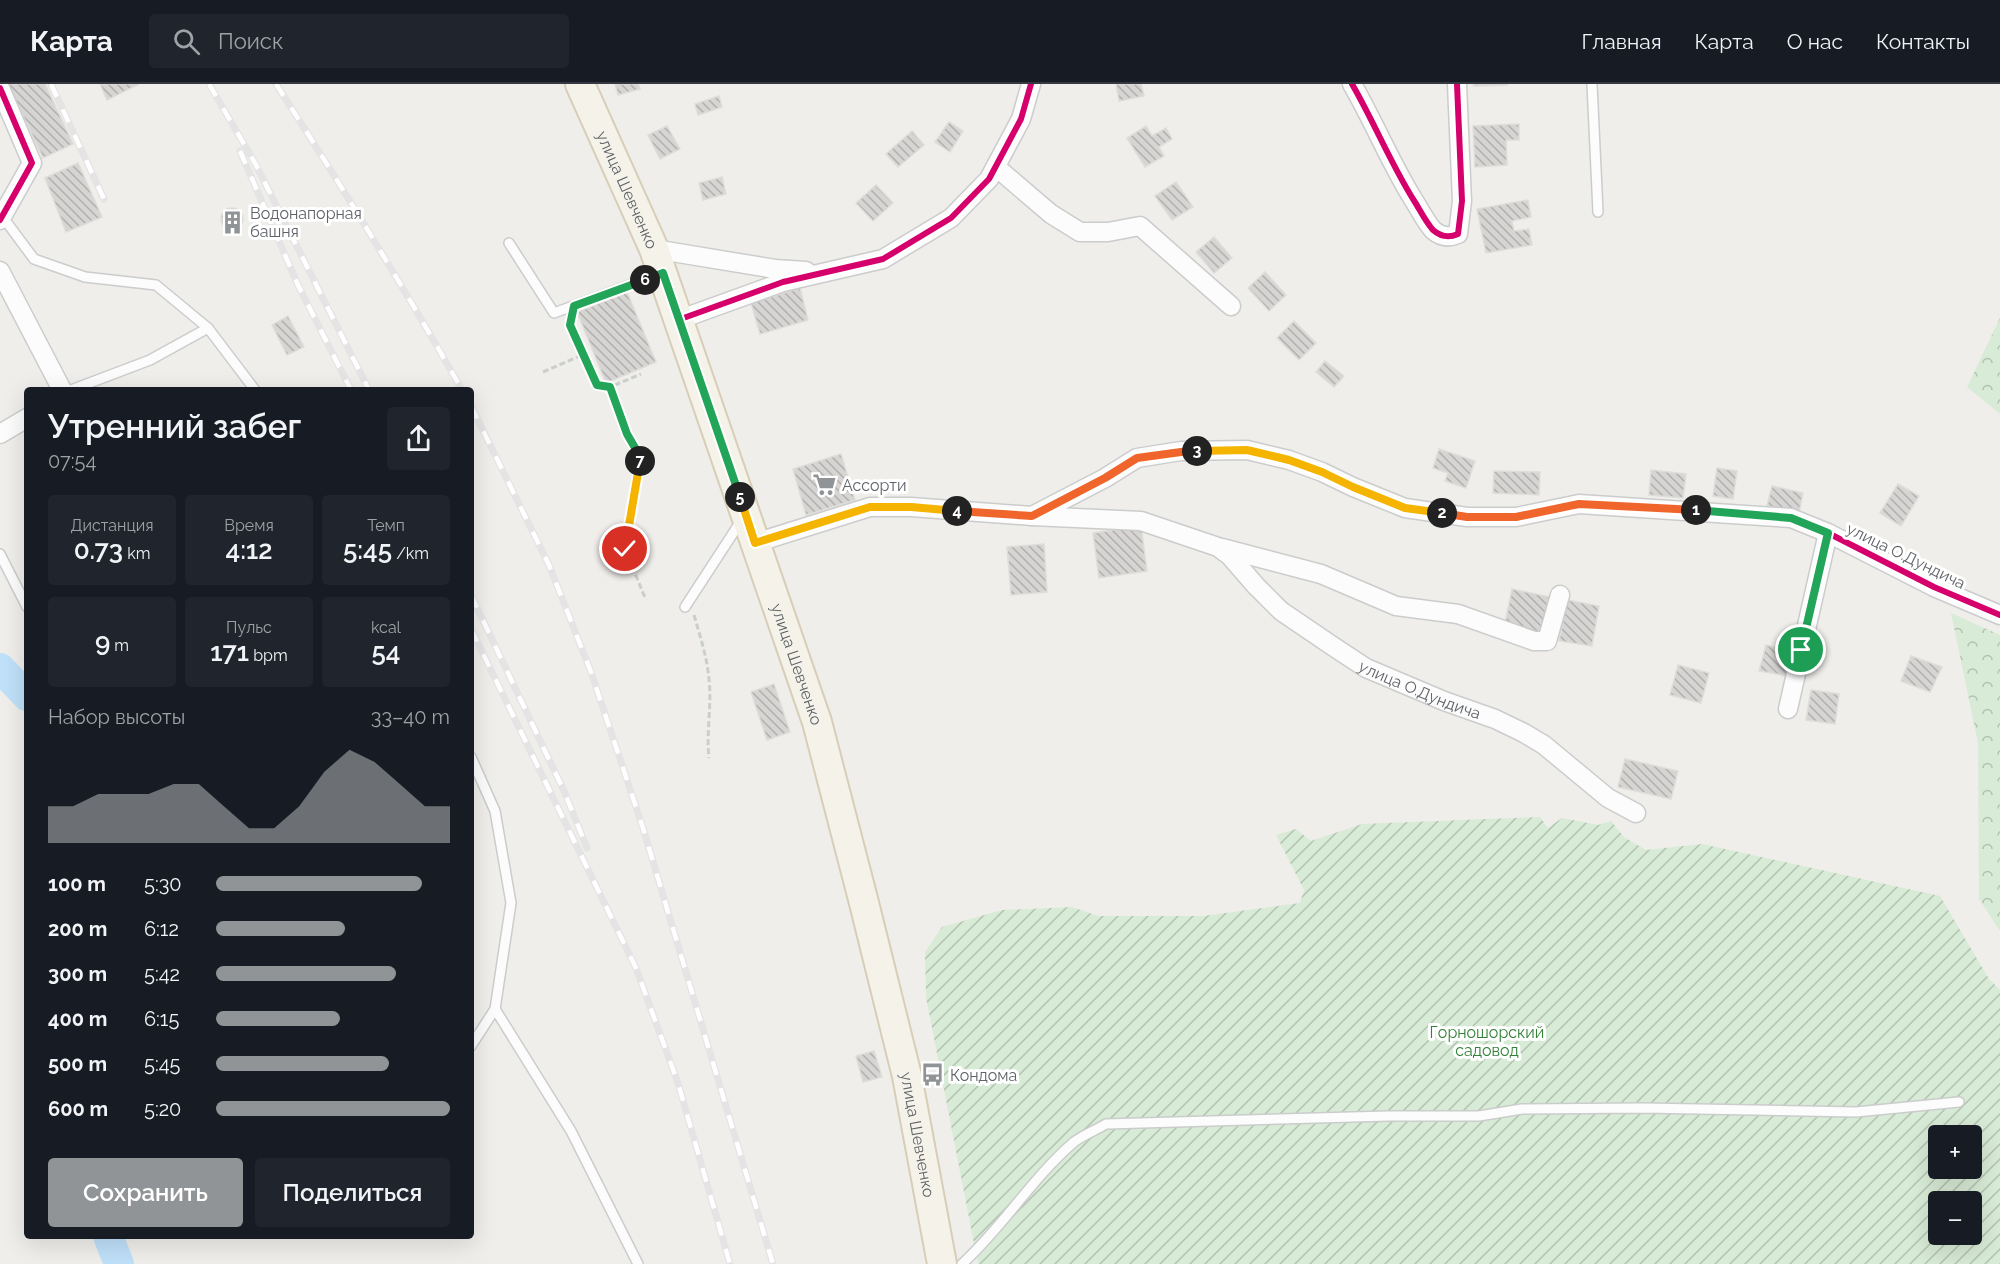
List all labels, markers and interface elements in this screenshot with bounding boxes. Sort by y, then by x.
search box [149,14,569,68]
text: Карта [30,25,113,58]
icon: search [170,25,203,58]
text: Поиск [218,28,283,54]
text: Главная [1582,29,1662,54]
text: Карта [1695,29,1754,54]
text: О нас [1787,29,1843,54]
text: Контакты [1876,29,1970,54]
street label: улица Шевченко [593,128,662,252]
place label: Водонапорная башня [250,204,362,241]
building icon: Водонапорная башня [219,209,245,235]
pin: 6 [630,265,660,295]
text: 6 [640,270,650,289]
text: Утренний забег [48,407,301,446]
button: share [387,407,450,470]
pin: 3 [1182,436,1212,466]
text: 3 [1193,441,1201,460]
pin: 7 [625,446,655,476]
text: 07:54 [48,449,96,473]
text: 7 [636,451,644,470]
supermarket icon: Ассорти [811,472,837,498]
place label: Ассорти [842,476,907,495]
pin: 5 [725,482,755,512]
text: 5 [736,487,744,506]
pin: 1 [1681,495,1711,525]
pin: 4 [942,496,972,526]
pin: 2 [1427,498,1457,528]
text: 1 [1692,500,1700,519]
text: 4 [952,501,962,520]
text: 2 [1437,503,1447,522]
text: Дистанция [71,516,153,535]
text: Время [224,516,274,535]
text: Темп [367,516,405,535]
street label: улица О.Дундича [1843,519,1969,593]
pin [599,523,650,574]
icon: check [608,532,641,565]
text: 0.73 [74,535,123,565]
text: 4:12 [226,535,272,565]
text: 5:45 [343,535,392,565]
text: km [123,544,150,563]
text: /km [392,544,429,563]
street label: улица Шевченко [767,601,827,727]
text: Пульс [226,618,272,637]
text: kcal [371,618,401,637]
pin [1775,624,1826,675]
text: 9 [95,627,110,657]
icon: arrive [1784,633,1817,666]
text: m [110,636,129,655]
text: 171 [210,637,249,667]
text: 54 [372,637,401,667]
text: bpm [249,646,288,665]
street label: улица О.Дундича [1355,656,1483,723]
text: Набор высоты [48,705,185,729]
text: 33–40 m [371,705,450,729]
text: 100 m [48,872,106,896]
text: 5:30 [144,872,182,896]
text: 200 m [48,917,107,941]
text: 6:12 [144,917,179,941]
text: 300 m [48,962,107,986]
text: 5:42 [144,962,180,986]
text: 400 m [48,1007,107,1031]
text: 6:15 [144,1007,179,1031]
park label: Горношорский садовод [1430,1023,1544,1060]
text: 500 m [48,1052,107,1076]
text: 5:45 [144,1052,180,1076]
bus stop icon: Кондома [919,1062,945,1088]
place label: Кондома [950,1066,1017,1085]
street label: улица Шевченко [897,1070,939,1199]
text: 600 m [48,1097,108,1121]
text: 5:20 [144,1097,181,1121]
map controls [1928,1125,1982,1245]
button: + [1928,1125,1982,1179]
button: Сохранить [48,1158,243,1227]
button: Поделиться [255,1158,450,1227]
button: − [1928,1191,1982,1245]

